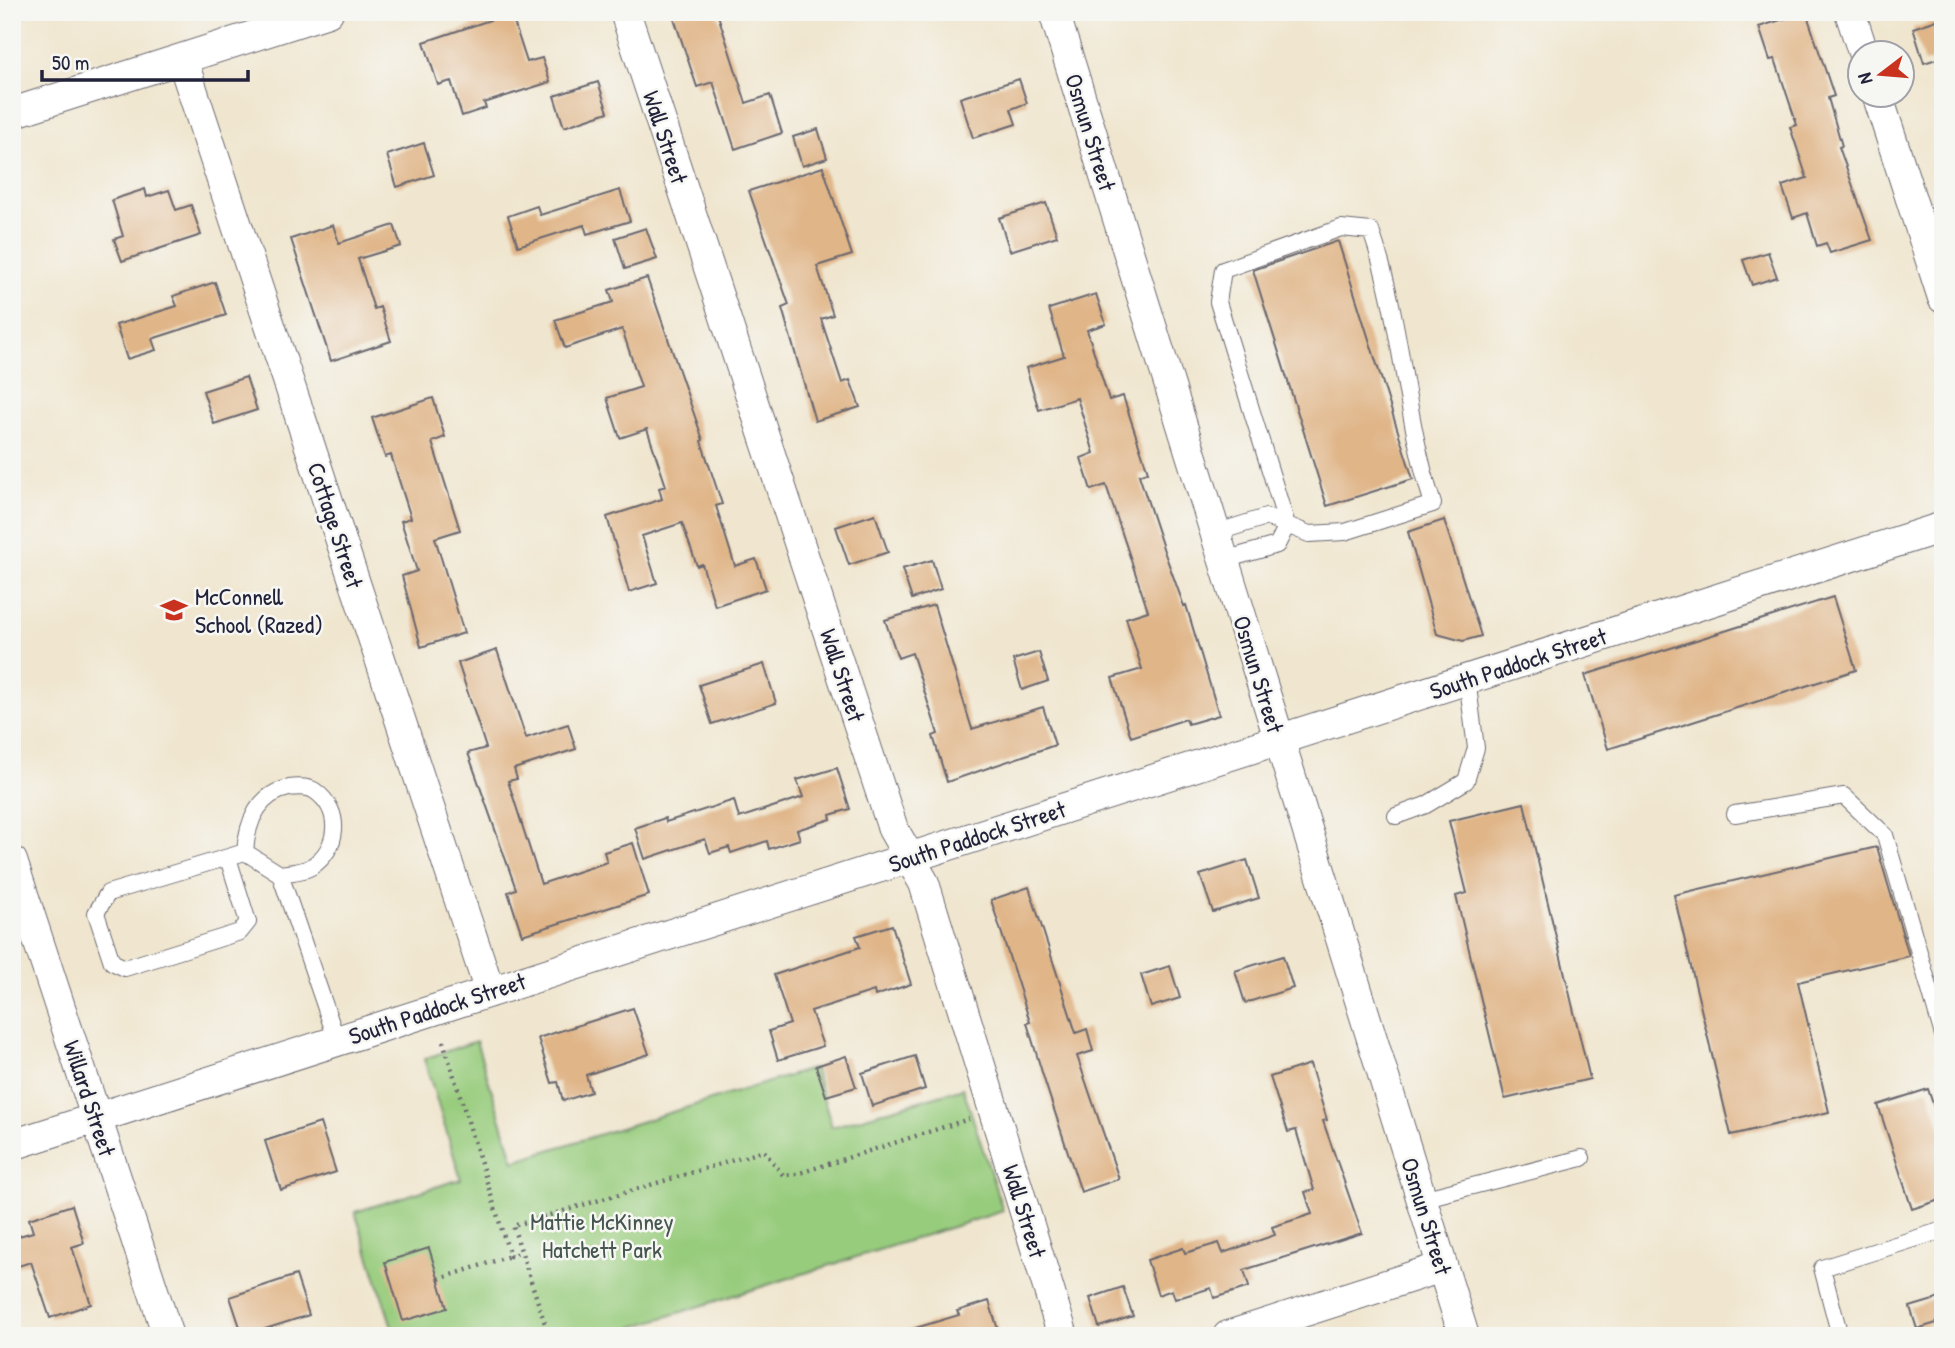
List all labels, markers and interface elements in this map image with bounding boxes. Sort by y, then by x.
scale bar [42,38,248,82]
north arrow [1846,38,1916,108]
text: 50 m [52,48,89,77]
street label: Osmun Street [1058,70,1124,195]
text: N [1851,70,1879,87]
street label: Wall Street [636,86,696,188]
street label: Cottage Street [301,458,372,593]
place label: McConnell School (Razed) [195,580,323,640]
school or university icon: McConnell School (Razed) [159,595,189,625]
street label: Osmun Street [1226,612,1292,737]
street label: South Paddock Street [1425,619,1611,707]
street label: Wall Street [813,624,873,726]
street label: South Paddock Street [884,792,1070,880]
street label: South Paddock Street [344,964,530,1052]
street label: Willard Street [56,1036,124,1161]
street label: Osmun Street [1394,1154,1460,1279]
street label: Wall Street [996,1160,1055,1262]
park label: Mattie McKinney Hatchett Park [530,1205,674,1265]

